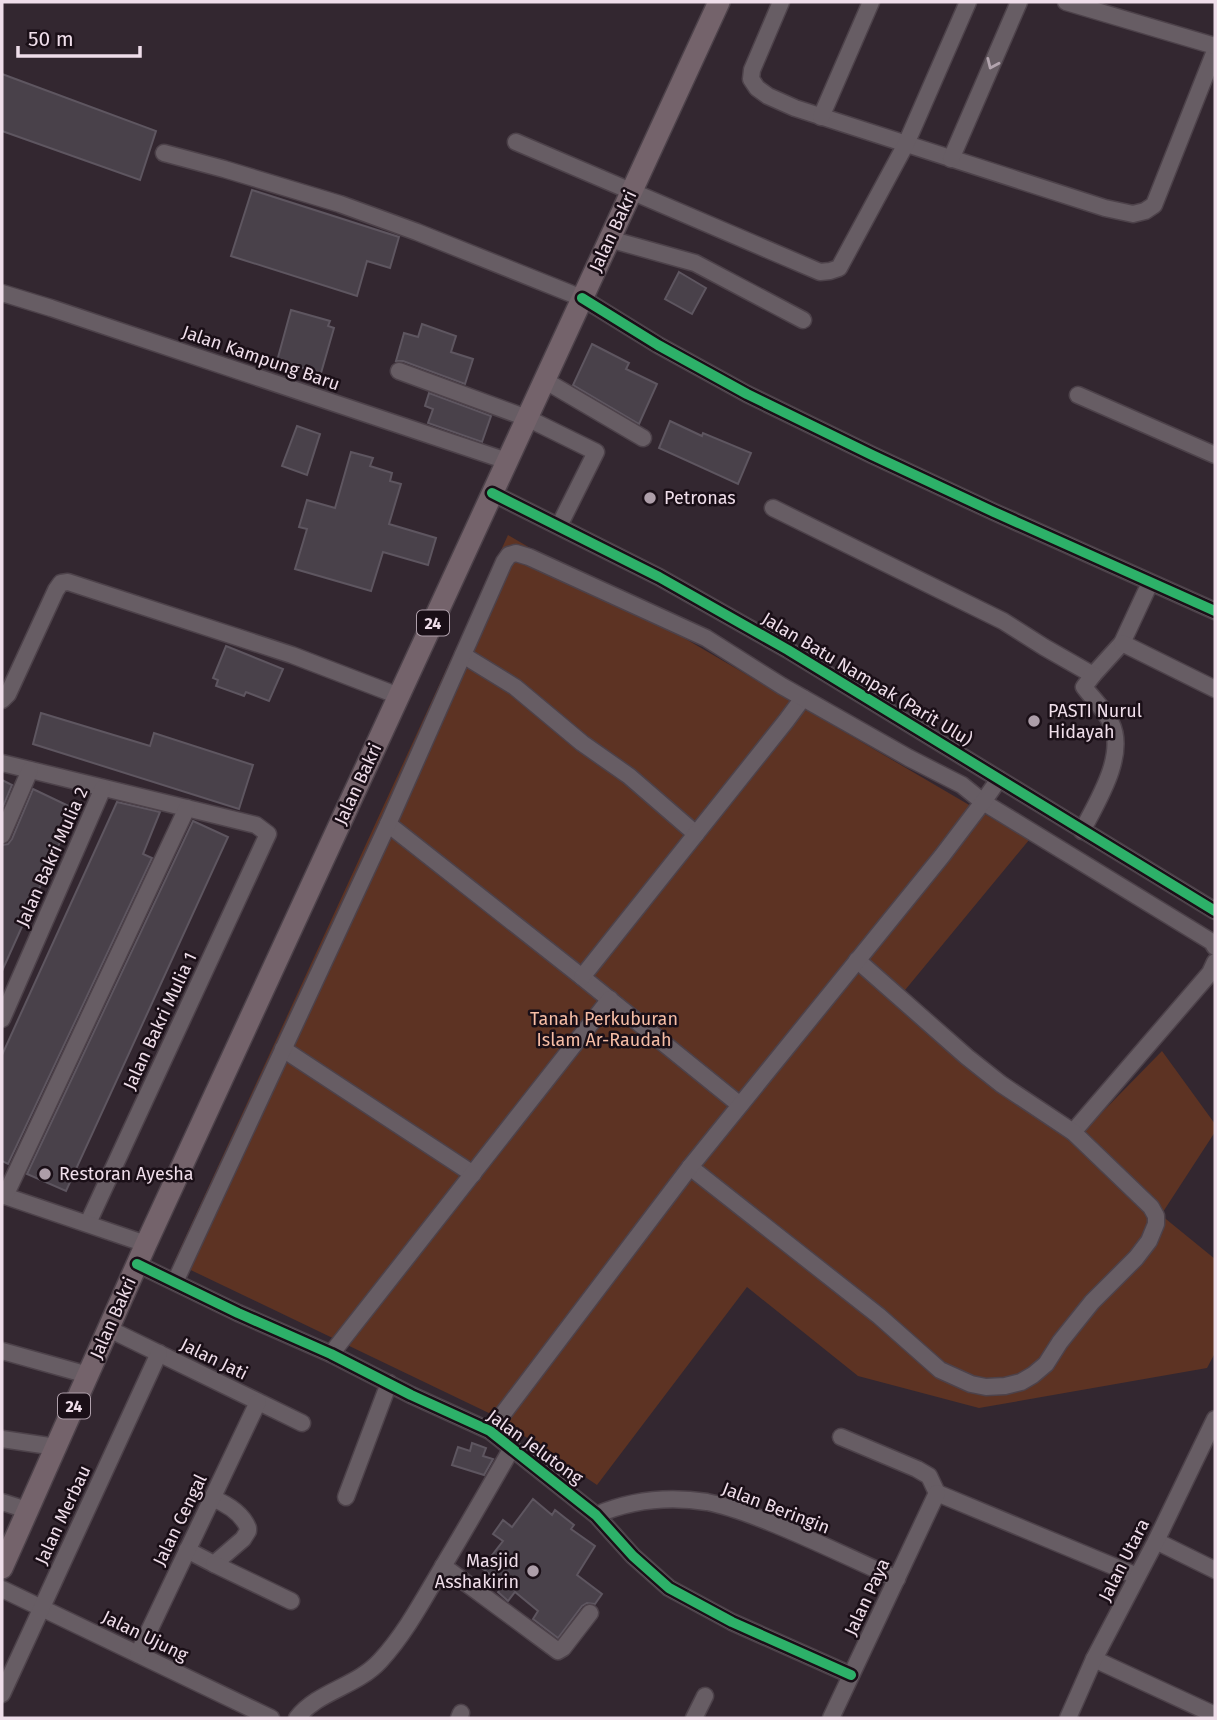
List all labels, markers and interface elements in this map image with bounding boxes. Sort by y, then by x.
scale bar [18,14,140,58]
text: 50 m [28,26,74,52]
one-way arrow [986,58,1000,70]
street label: Jalan Bakri [585,187,641,275]
street label: Jalan Kampung Baru [179,321,343,395]
place label: Petronas [664,487,736,509]
marker: Petronas [642,490,658,506]
street label: Jalan Batu Nampak (Parit Ulu) [758,607,976,751]
road number: 24 [417,610,449,636]
place label: PASTI Nurul Hidayah [1048,700,1142,743]
marker: PASTI Nurul Hidayah [1026,713,1042,729]
street label: Jalan Bakri [330,740,386,828]
street label: Jalan Bakri Mulia 2 [11,784,93,930]
street label: Jalan Bakri Mulia 1 [118,949,202,1093]
park label: Tanah Perkuburan Islam Ar-Raudah [530,1008,678,1051]
place label: Restoran Ayesha [59,1163,194,1185]
marker: Restoran Ayesha [37,1166,53,1182]
street label: Jalan Bakri [85,1274,141,1362]
street label: Jalan Jati [177,1333,251,1385]
road number: 24 [58,1394,90,1418]
street label: Jalan Jelutong [483,1405,588,1490]
street label: Jalan Merbau [30,1462,96,1568]
street label: Jalan Cengal [148,1471,212,1569]
street label: Jalan Beringin [719,1477,833,1539]
street label: Jalan Utara [1094,1515,1154,1605]
place label: Masjid Asshakirin [435,1550,519,1593]
street label: Jalan Paya [840,1555,894,1639]
marker: Masjid Asshakirin [525,1563,541,1579]
street label: Jalan Ujung [98,1606,192,1666]

